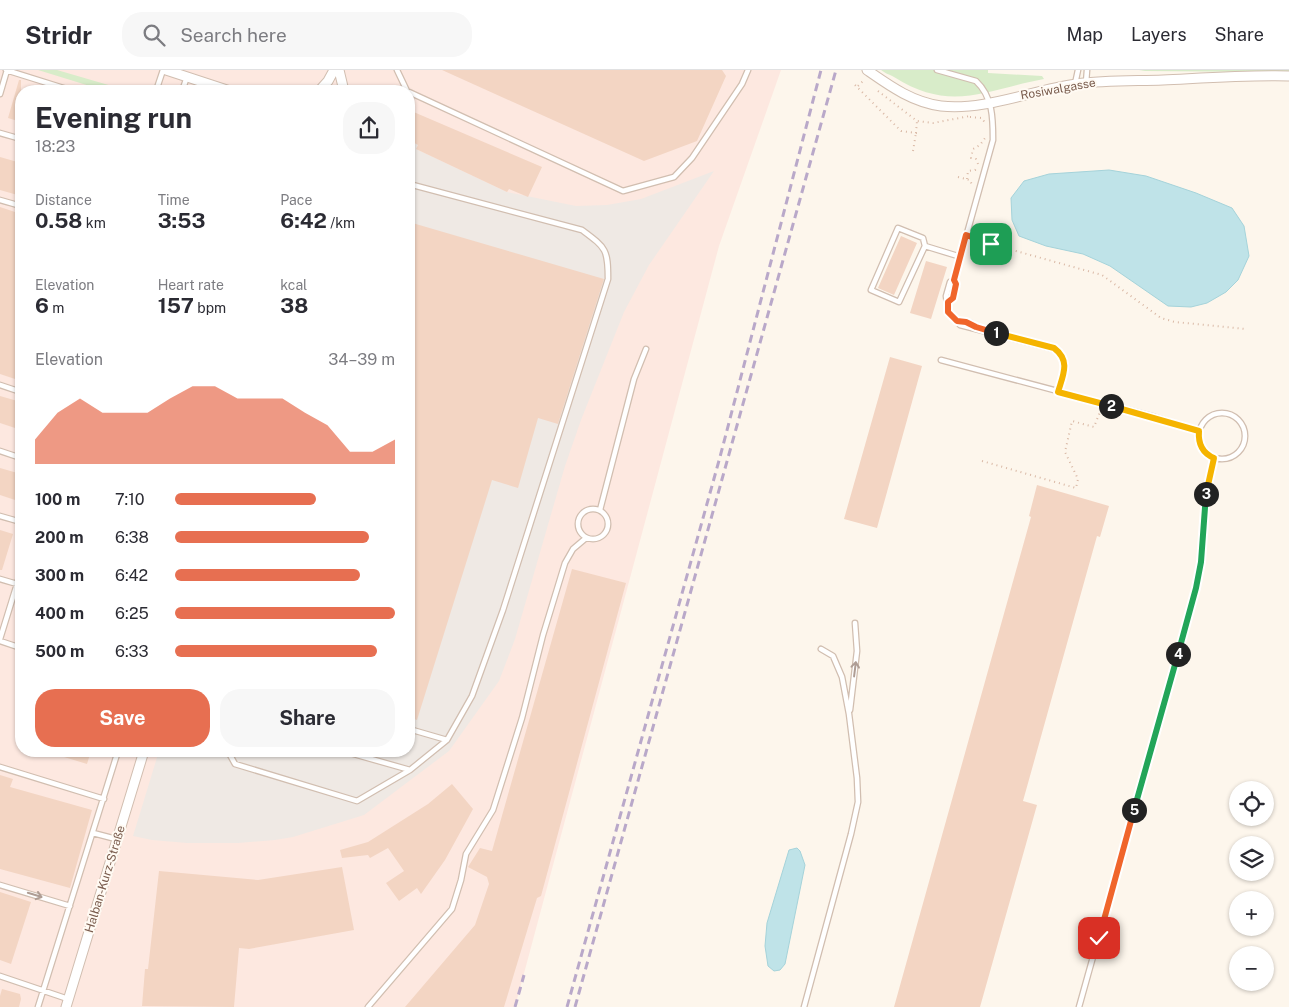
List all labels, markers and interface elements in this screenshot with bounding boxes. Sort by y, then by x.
search box [122,12,472,57]
text: Stridr [25,21,92,49]
icon: search [140,21,168,49]
text: Search here [180,24,287,46]
text: Map [1067,24,1103,45]
text: Layers [1131,24,1187,45]
text: Share [1215,24,1264,45]
street label: Rosiwalgasse [1019,75,1097,103]
text: Evening run [35,101,192,134]
button: share [343,102,395,154]
text: 18:23 [35,137,75,156]
text: Distance [35,192,92,208]
text: Time [158,192,190,208]
text: Pace [280,192,312,208]
text: 0.58 [35,208,82,233]
text: 3:53 [158,208,205,233]
text: 6:42 [280,208,327,233]
text: km [82,215,106,231]
text: /km [327,215,355,231]
pin [970,223,1012,265]
icon: arrive [977,230,1005,258]
text: Elevation [35,277,94,293]
text: Heart rate [158,277,224,293]
text: kcal [280,277,307,293]
text: 6 [35,293,49,318]
text: 157 [158,293,194,318]
text: 38 [280,293,308,318]
text: m [49,300,64,316]
text: bpm [194,300,226,316]
pin: 1 [984,320,1008,346]
text: 1 [994,325,1000,341]
text: Elevation [35,350,103,369]
text: 34–39 m [328,350,395,369]
pin: 2 [1098,394,1124,418]
text: 2 [1107,398,1116,414]
pin: 3 [1194,482,1218,506]
text: 3 [1202,486,1211,502]
text: 100 m [35,490,80,509]
text: 7:10 [115,490,145,509]
text: 200 m [35,528,84,547]
text: 6:38 [115,528,149,547]
text: 300 m [35,566,84,585]
text: 6:42 [115,566,148,585]
text: 400 m [35,604,84,623]
text: 6:25 [115,604,149,623]
text: 500 m [35,642,84,661]
text: 6:33 [115,642,149,661]
pin: 4 [1166,642,1190,666]
text: 4 [1174,646,1183,662]
one-way arrow [850,661,860,677]
button: Save [35,689,210,747]
button: Share [220,689,395,747]
map controls [1229,781,1274,991]
button: locate [1229,781,1274,826]
pin: 5 [1122,798,1146,822]
text: 5 [1130,802,1139,818]
street label: Halban-Kurz-Straße [82,824,128,934]
button: layers [1229,836,1274,881]
one-way arrow [27,891,43,901]
button: + [1229,891,1274,936]
pin [1078,917,1120,959]
icon: check [1085,924,1113,952]
button: − [1229,946,1274,991]

